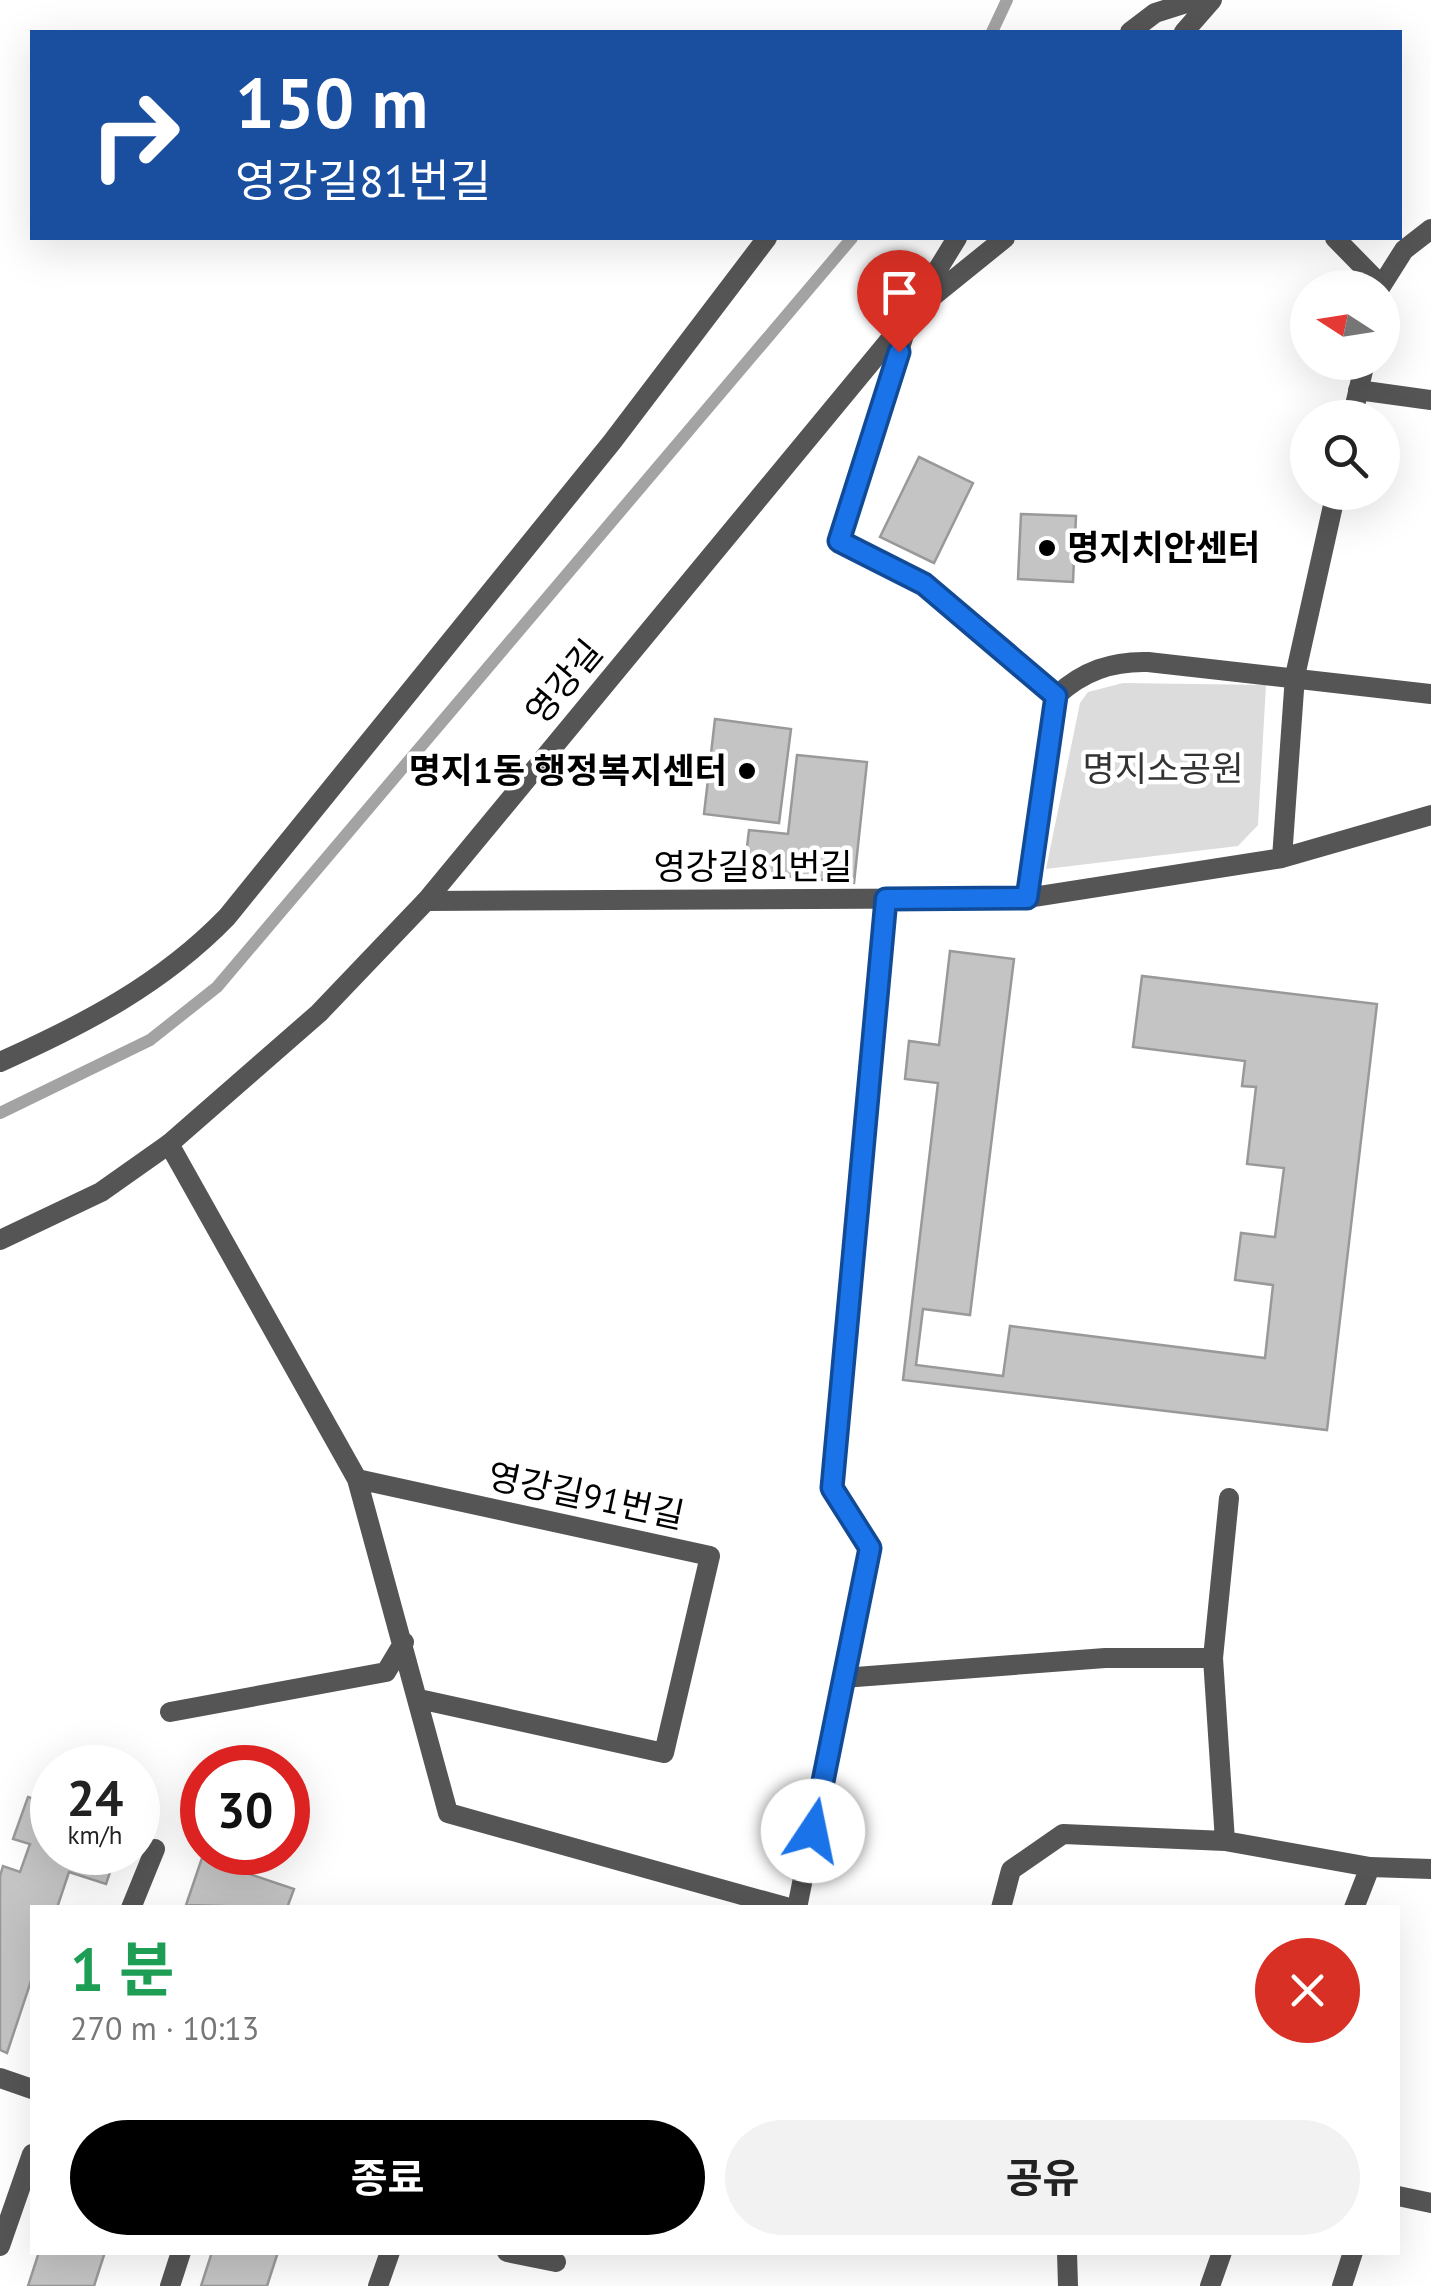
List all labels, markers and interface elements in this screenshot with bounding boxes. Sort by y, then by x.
text: 150 m [235,57,428,147]
icon: right [70,70,200,200]
text: 영강길81번길 [235,151,491,209]
pin [857,250,942,353]
icon: arrive [872,265,927,320]
north arrow [1290,270,1400,380]
map controls [1290,270,1400,510]
button: search [1290,400,1400,510]
place label: 명지치안센터 [1067,524,1260,570]
marker: 명지치안센터 [1036,537,1058,559]
street label: 영강길 [515,630,612,733]
park label: 명지소공원 [1082,745,1244,791]
place label: 명지1동 행정복지센터 [408,747,727,793]
marker: 명지1동 행정복지센터 [736,760,758,782]
street label: 영강길81번길 [653,843,853,889]
street label: 영강길91번길 [484,1452,688,1538]
speed limit sign: 30 [180,1745,310,1875]
text: 24 [67,1765,123,1830]
position arrow [761,1779,865,1883]
text: km/h [68,1819,122,1851]
text: 1 분 [70,1930,174,2008]
button: close [1255,1938,1360,2043]
text: 270 m · 10:13 [70,2007,259,2049]
button: 종료 [70,2120,705,2235]
button: 공유 [725,2120,1360,2235]

